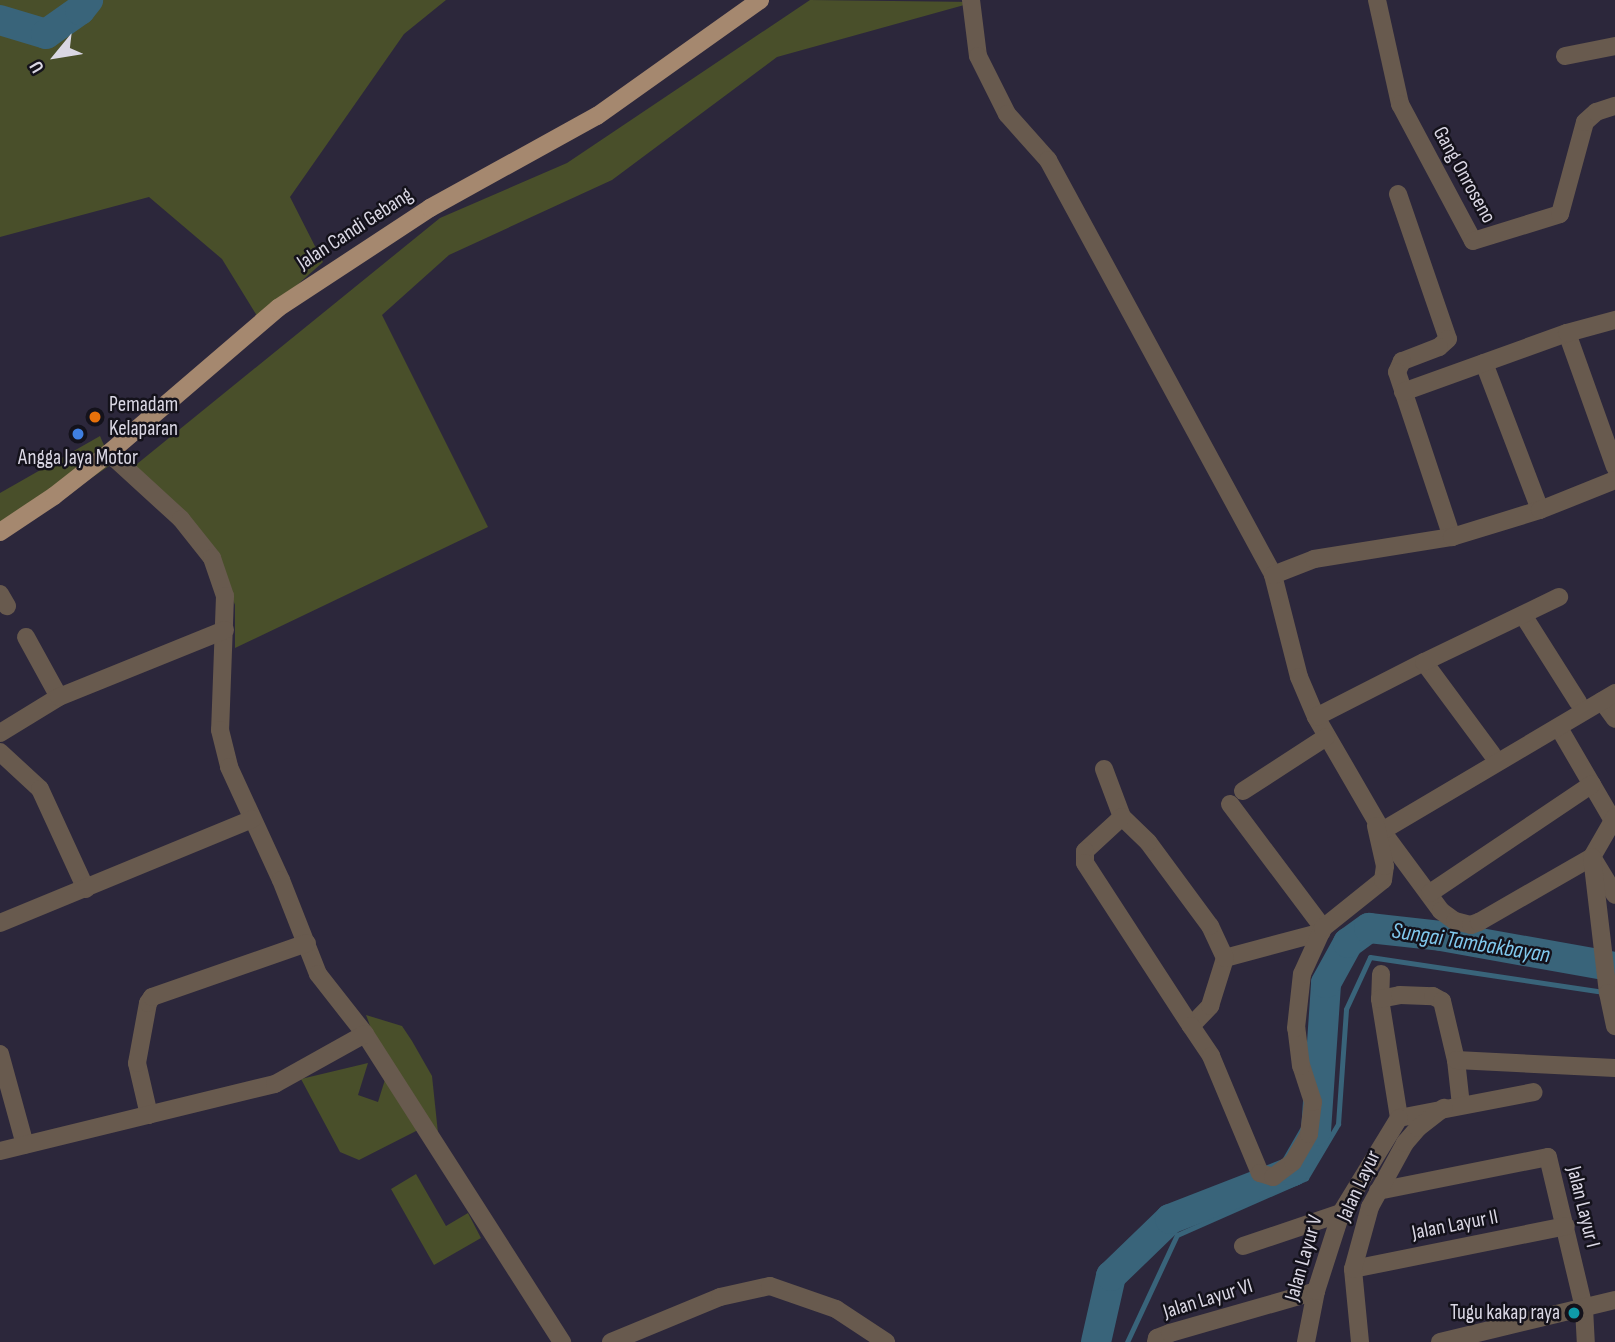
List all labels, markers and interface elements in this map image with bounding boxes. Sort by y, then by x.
north arrow [21,21,91,91]
text: U [25,57,50,77]
street label: Gang Onroseno [1427,122,1501,228]
street label: Jalan Candi Gebang [292,182,418,276]
place label: Pemadam Kelaparan [109,392,178,442]
marker: Pemadam Kelaparan [87,409,103,425]
marker: Angga Jaya Motor [70,426,86,442]
place label: Angga Jaya Motor [18,445,138,471]
water label: Sungai Tambakbayan [1390,917,1552,969]
street label: Jalan Layur [1332,1147,1386,1225]
street label: Jalan Layur I [1561,1164,1605,1250]
street label: Jalan Layur II [1410,1204,1500,1246]
street label: Jalan Layur V [1280,1212,1328,1304]
street label: Jalan Layur VI [1160,1273,1256,1325]
place label: Tugu kakap raya [1450,1300,1560,1326]
marker: Tugu kakap raya [1566,1305,1582,1321]

